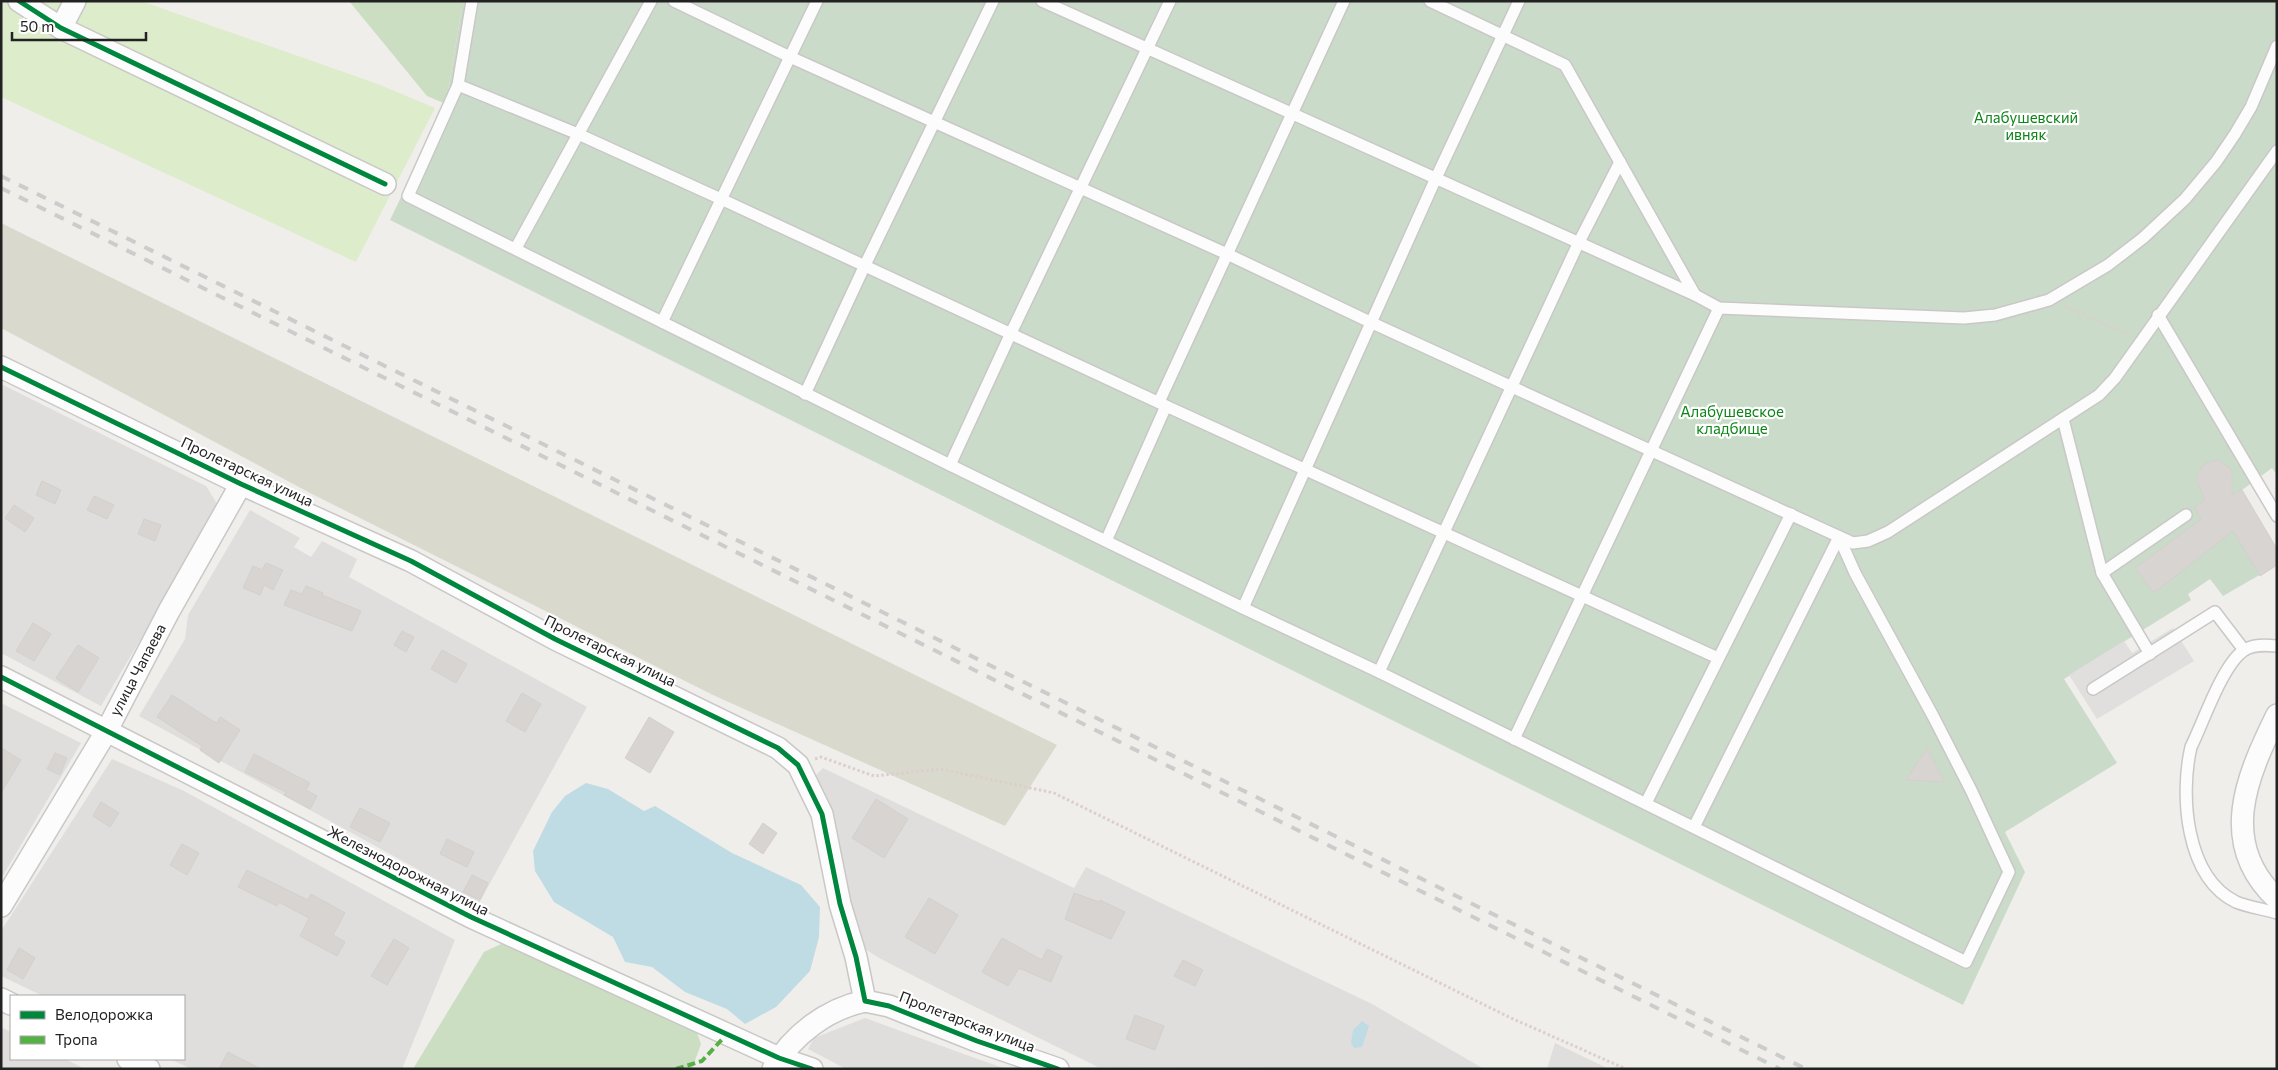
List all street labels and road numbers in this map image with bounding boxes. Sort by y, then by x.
street label: Пролетарская улица [178,433,316,510]
street label: Пролетарская улица [542,610,679,690]
street label: улица Чапаева [105,620,169,719]
street label: Железнодорожная улица [325,821,492,919]
street label: Пролетарская улица [897,987,1038,1055]

